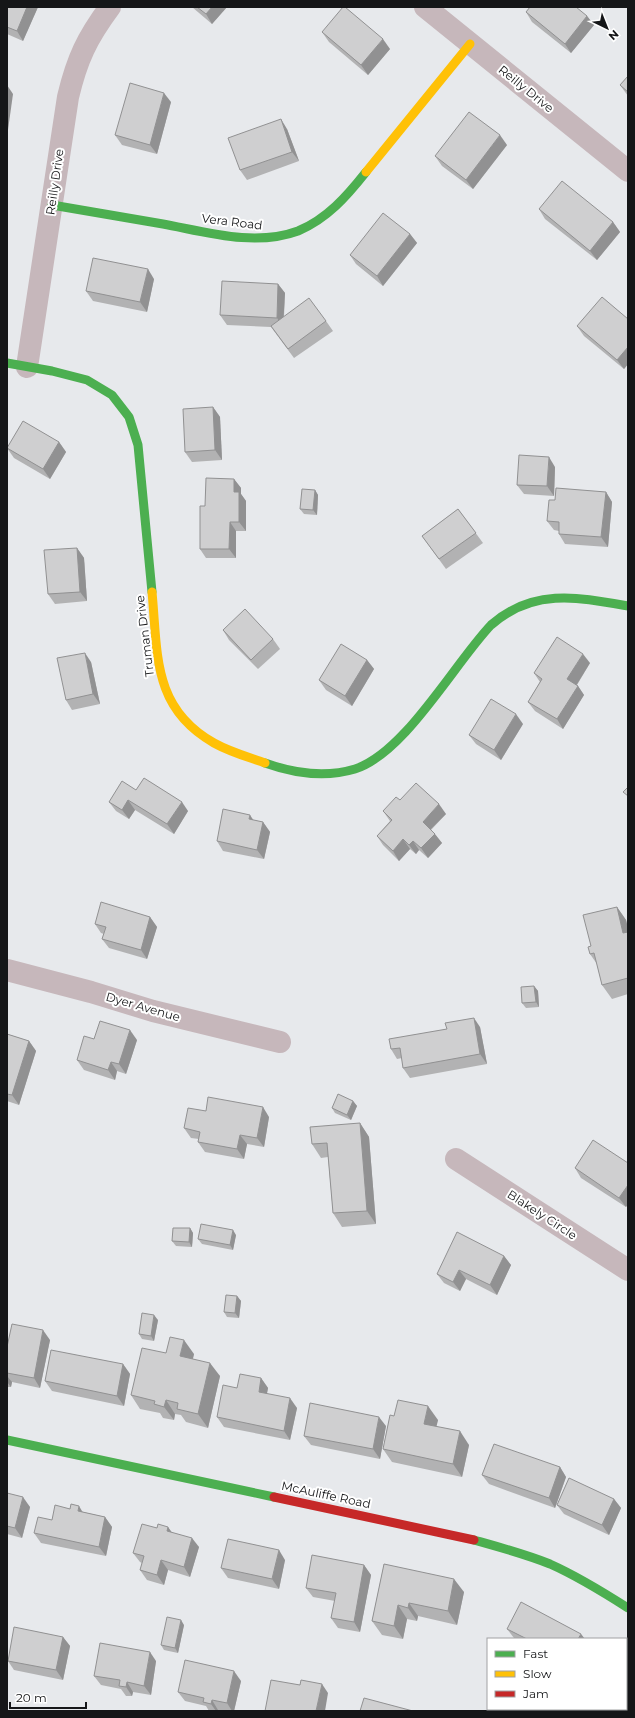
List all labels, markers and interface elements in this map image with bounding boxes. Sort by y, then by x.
north arrow [587,8,627,48]
text: N [606,27,622,43]
street label: Reilly Drive [496,62,557,115]
street label: Reilly Drive [42,148,67,216]
street label: Vera Road [201,210,263,233]
street label: Truman Drive [132,594,157,678]
street label: Dyer Avenue [104,989,182,1024]
street label: Blakely Circle [505,1187,580,1243]
street label: McAuliffe Road [280,1478,372,1511]
legend [487,1638,627,1710]
text: Fast [523,1646,548,1661]
text: Slow [523,1666,552,1681]
scale bar [10,1684,86,1710]
text: Jam [522,1686,549,1701]
text: 20 m [16,1690,47,1705]

